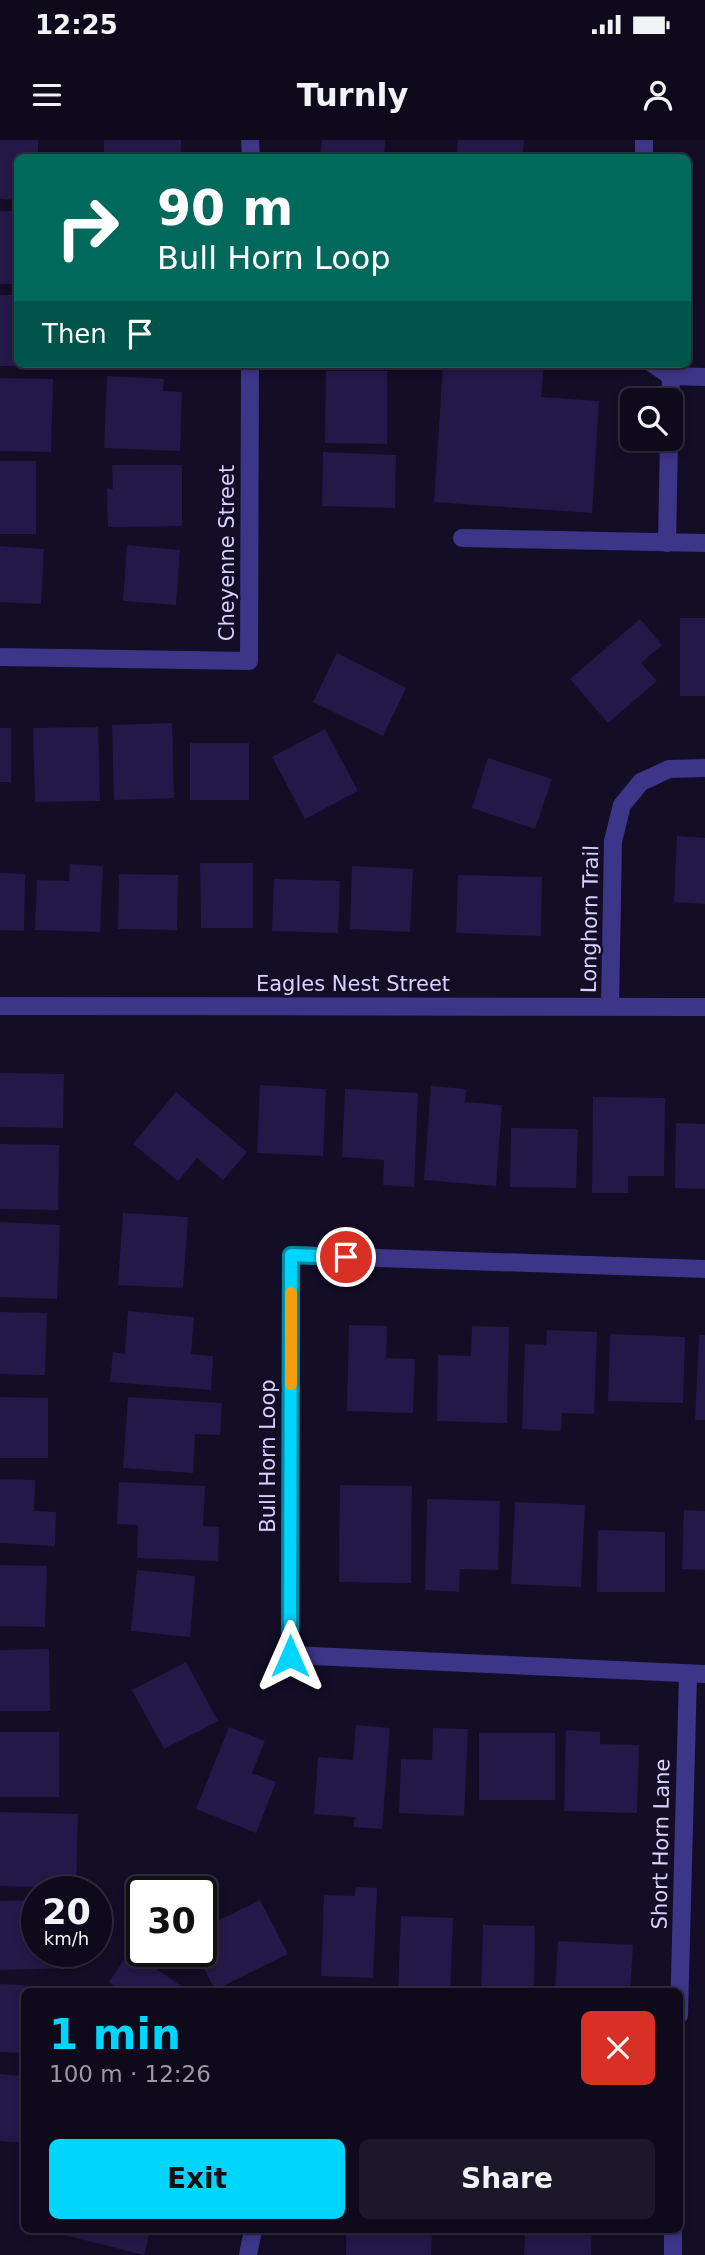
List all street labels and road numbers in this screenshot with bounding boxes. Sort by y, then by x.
street label: Cheyenne Street [215,465,239,641]
street label: Longhorn Trail [577,845,603,993]
street label: Eagles Nest Street [256,972,450,996]
street label: Bull Horn Loop [256,1379,280,1533]
street label: Short Horn Lane [648,1758,674,1930]

